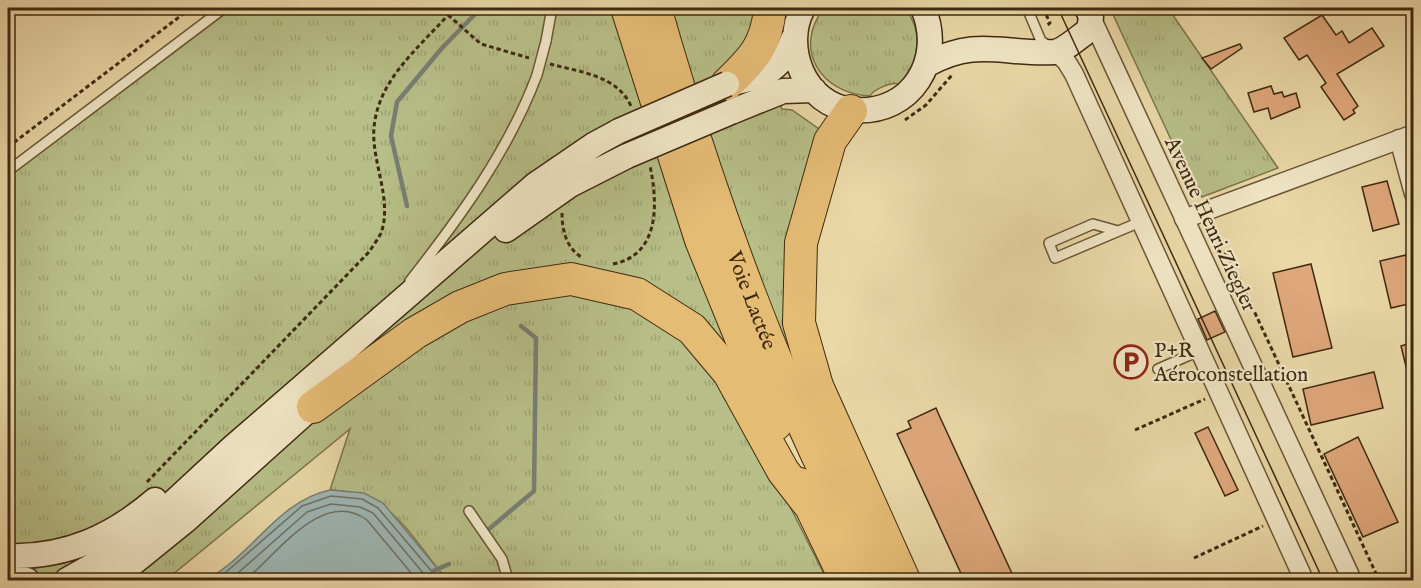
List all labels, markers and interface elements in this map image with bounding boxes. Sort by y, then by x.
street label: Avenue Henri Ziegler [1157,132,1262,316]
street label: Voie Lactée [719,247,782,354]
place label: P+R Aéroconstellation [1153,338,1308,389]
parking icon: P+R Aéroconstellation [1113,344,1149,380]

